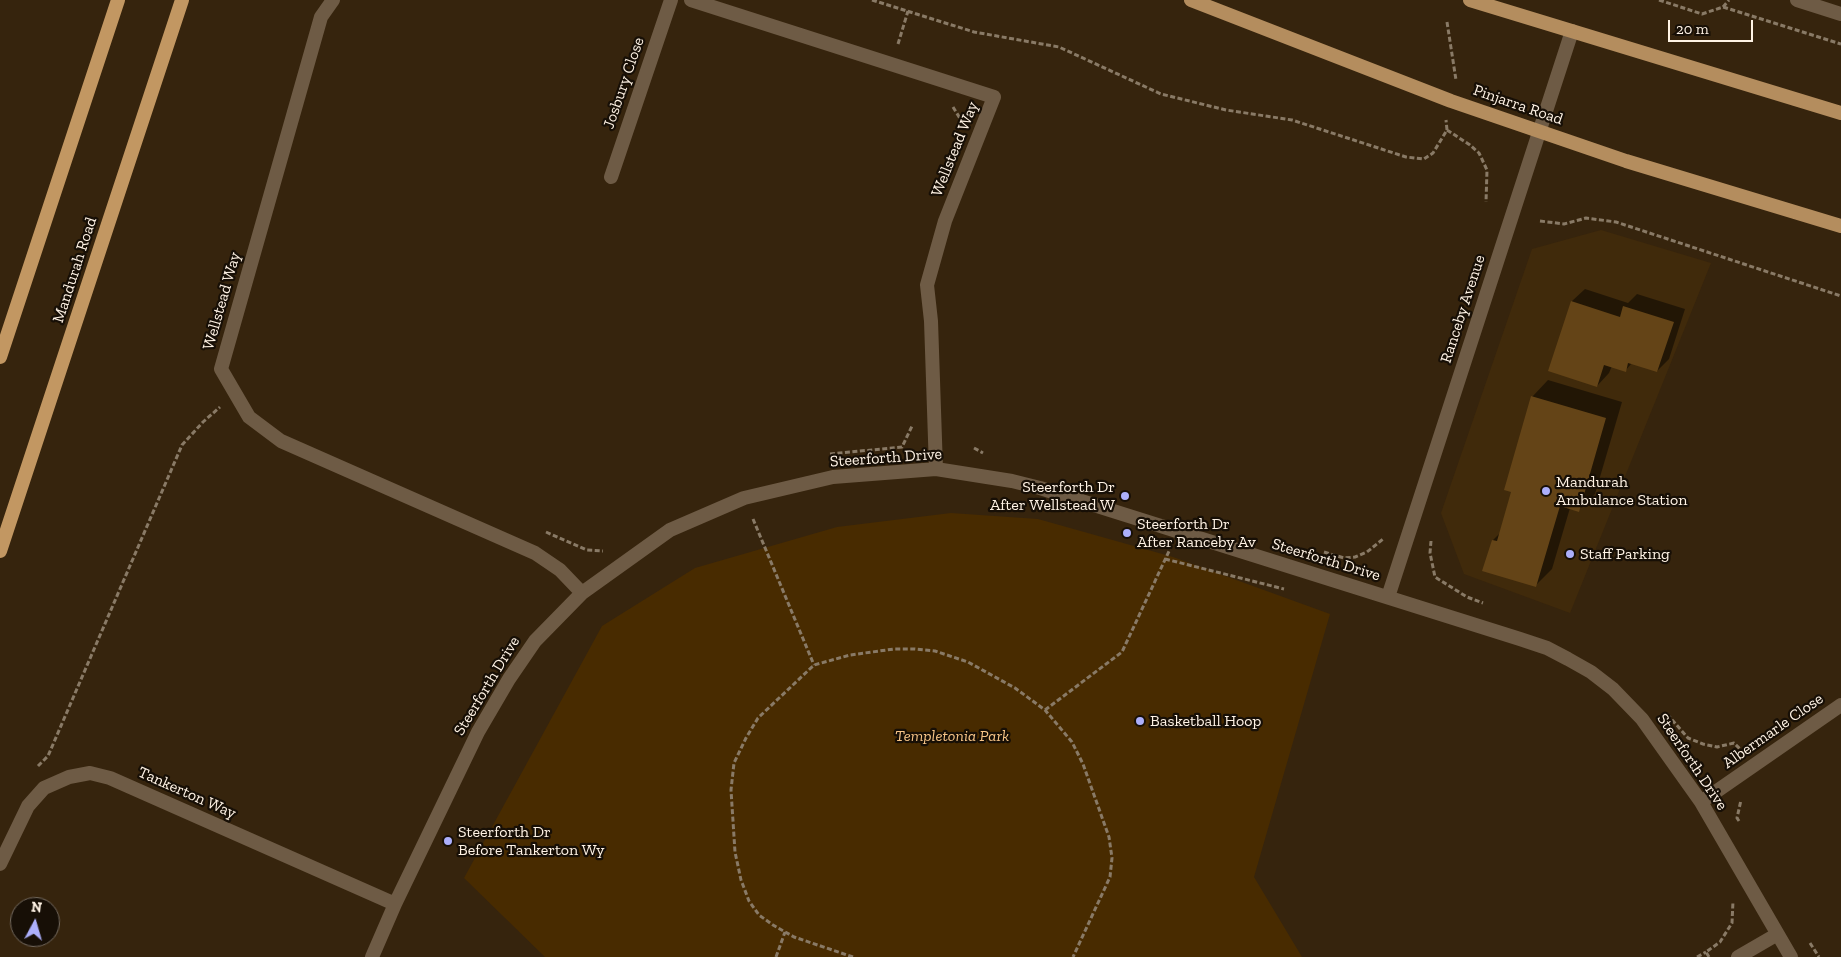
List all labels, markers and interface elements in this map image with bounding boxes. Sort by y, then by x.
scale bar [1671,10,1756,42]
text: 20 m [1676,20,1709,38]
street label: Josbury Close [599,35,649,131]
street label: Pinjarra Road [1471,81,1565,129]
street label: Wellstead Way [927,99,983,199]
street label: Mandurah Road [49,215,101,325]
street label: Wellstead Way [199,250,245,352]
street label: Ranceby Avenue [1436,253,1490,365]
street label: Steerforth Drive [829,445,943,471]
place label: Mandurah Ambulance Station [1556,472,1687,510]
place label: Steerforth Dr After Wellstead W [990,477,1115,515]
marker: Mandurah Ambulance Station [1540,485,1552,497]
marker: Steerforth Dr After Wellstead W [1119,490,1131,502]
place label: Steerforth Dr After Ranceby Av [1137,514,1256,552]
marker: Steerforth Dr After Ranceby Av [1121,527,1133,539]
street label: Steerforth Drive [1269,534,1383,586]
place label: Staff Parking [1580,544,1670,564]
marker: Staff Parking [1564,548,1576,560]
street label: Steerforth Drive [450,633,524,739]
street label: Albermarle Close [1719,689,1827,773]
street label: Steerforth Drive [1653,710,1731,814]
place label: Basketball Hoop [1150,711,1261,731]
marker: Basketball Hoop [1134,715,1146,727]
park label: Templetonia Park [895,726,1009,746]
street label: Tankerton Way [135,763,239,823]
place label: Steerforth Dr Before Tankerton Wy [458,822,604,860]
marker: Steerforth Dr Before Tankerton Wy [442,835,454,847]
north arrow [10,897,60,947]
text: N [30,899,43,917]

